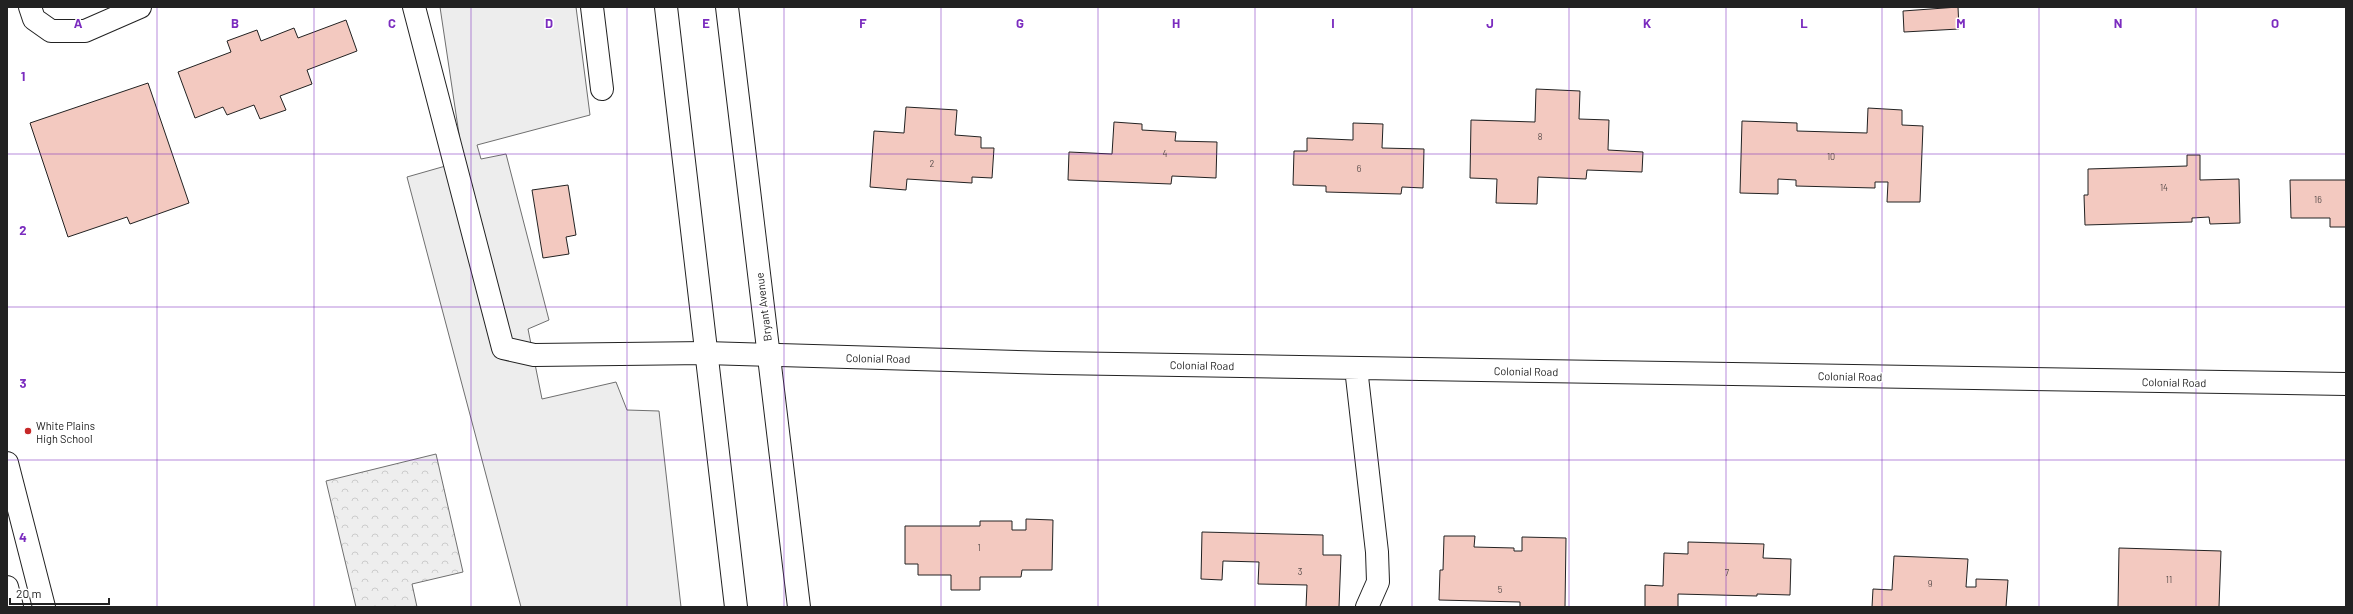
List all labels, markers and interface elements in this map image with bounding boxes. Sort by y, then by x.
text: A [74,15,83,31]
text: B [231,15,239,31]
text: C [388,15,396,31]
text: D [545,15,553,31]
text: E [702,15,710,31]
text: F [859,15,867,31]
text: G [1016,15,1024,31]
text: H [1172,15,1180,31]
text: I [1331,15,1335,31]
text: J [1486,15,1494,31]
text: K [1643,15,1651,31]
text: L [1800,15,1808,31]
text: M [1956,15,1966,31]
text: N [2114,15,2122,31]
text: O [2271,15,2279,31]
text: 1 [21,68,25,84]
house number: 8 [1538,131,1543,142]
house number: 4 [1163,148,1168,159]
house number: 10 [1827,151,1835,162]
house number: 2 [930,158,935,169]
house number: 6 [1357,163,1362,174]
house number: 14 [2160,182,2168,193]
house number: 16 [2314,194,2322,205]
text: 2 [19,222,27,238]
street label: Bryant Avenue [752,272,774,342]
street label: Colonial Road [846,351,910,365]
street label: Colonial Road [1170,358,1234,372]
street label: Colonial Road [1494,364,1558,378]
street label: Colonial Road [1818,369,1882,383]
text: 3 [19,375,27,391]
street label: Colonial Road [2142,375,2206,389]
place label: White Plains High School [36,419,95,445]
marker: White Plains High School [23,426,33,436]
text: 4 [19,529,27,545]
house number: 1 [977,542,981,553]
house number: 3 [1298,566,1303,577]
house number: 7 [1725,567,1730,578]
house number: 11 [2166,574,2172,585]
house number: 9 [1928,578,1933,589]
scale bar [10,580,109,606]
house number: 5 [1498,584,1503,595]
text: 20 m [16,586,42,600]

